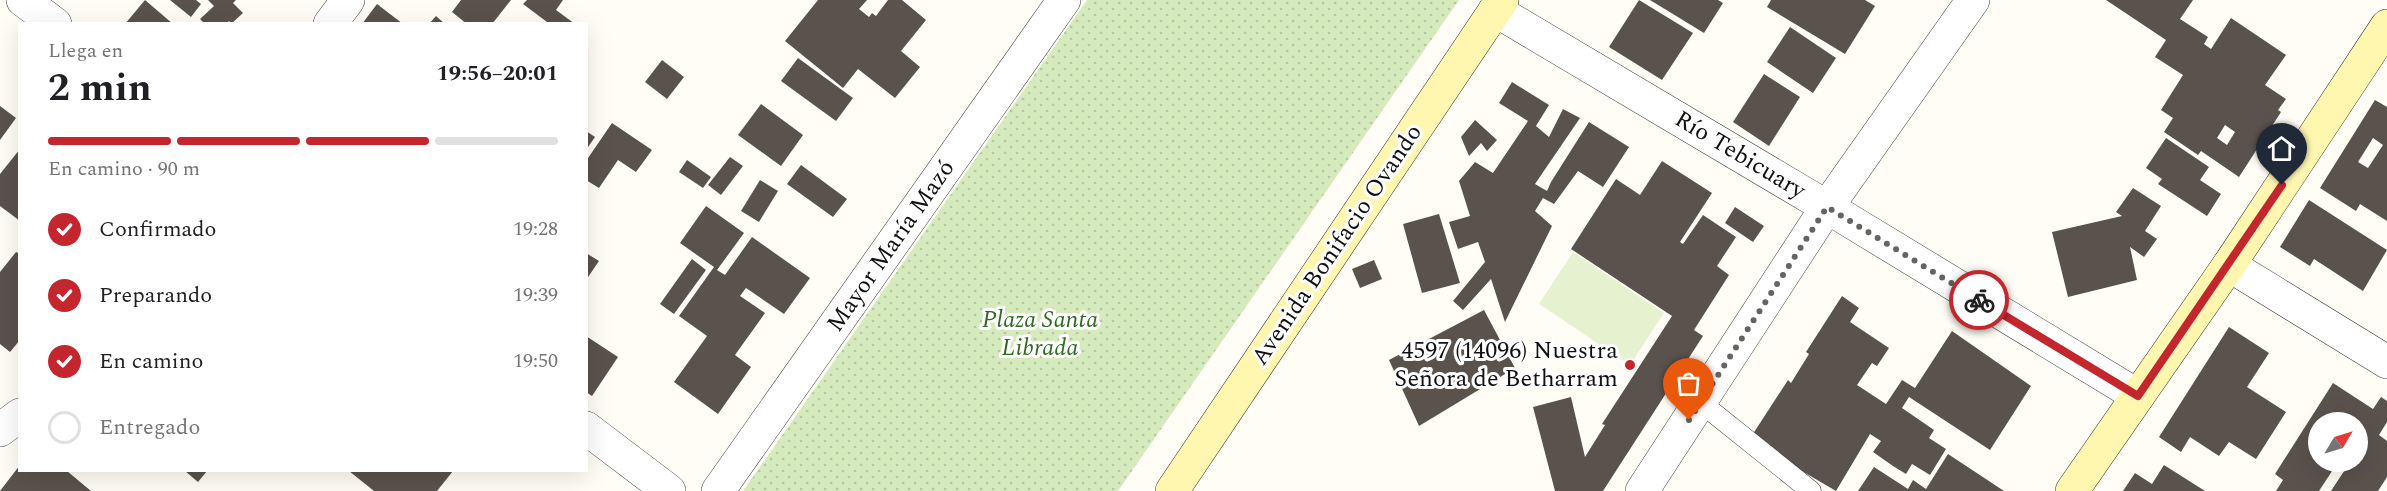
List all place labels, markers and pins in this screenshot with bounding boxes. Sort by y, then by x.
pin [2256,123,2307,185]
place label: 4597 (14096) Nuestra Señora de Betharram [1394,333,1618,397]
marker: 4597 (14096) Nuestra Señora de Betharram [1623,358,1637,372]
pin [1663,358,1714,420]

